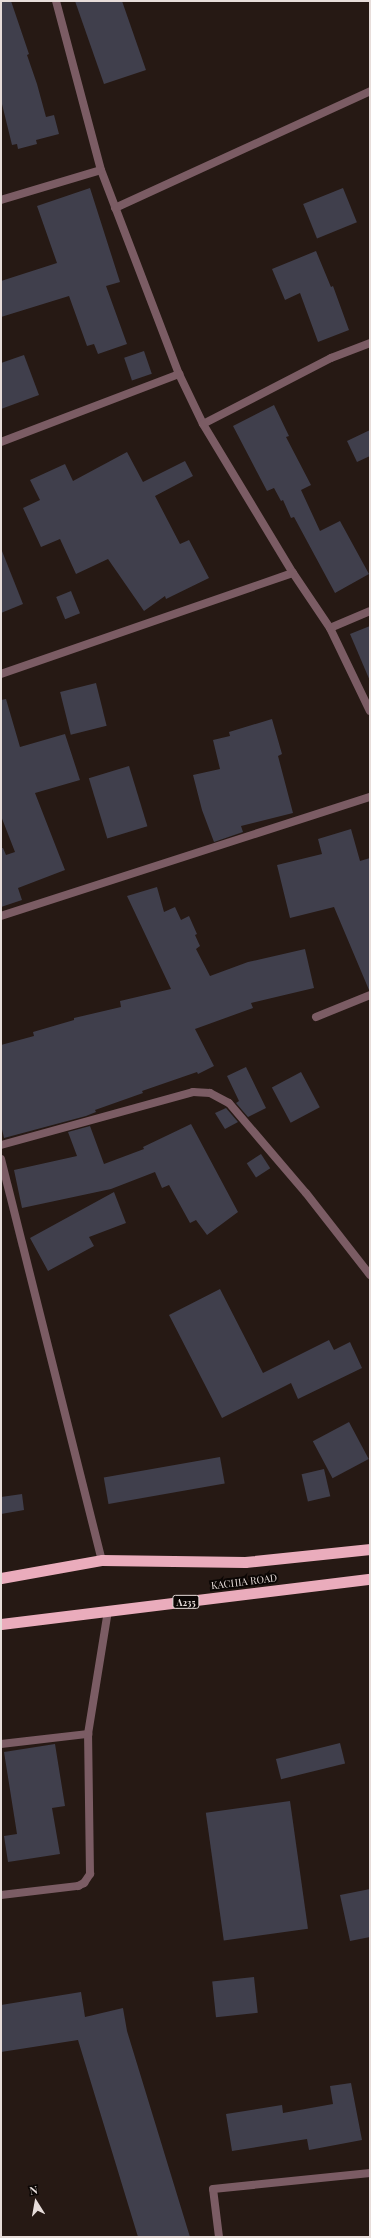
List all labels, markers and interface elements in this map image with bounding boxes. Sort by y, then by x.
street label: KACHIA ROAD [210,1572,278,1592]
road number: A235 [172,1595,200,1609]
north arrow [16,2182,56,2222]
text: N [28,2182,39,2198]

